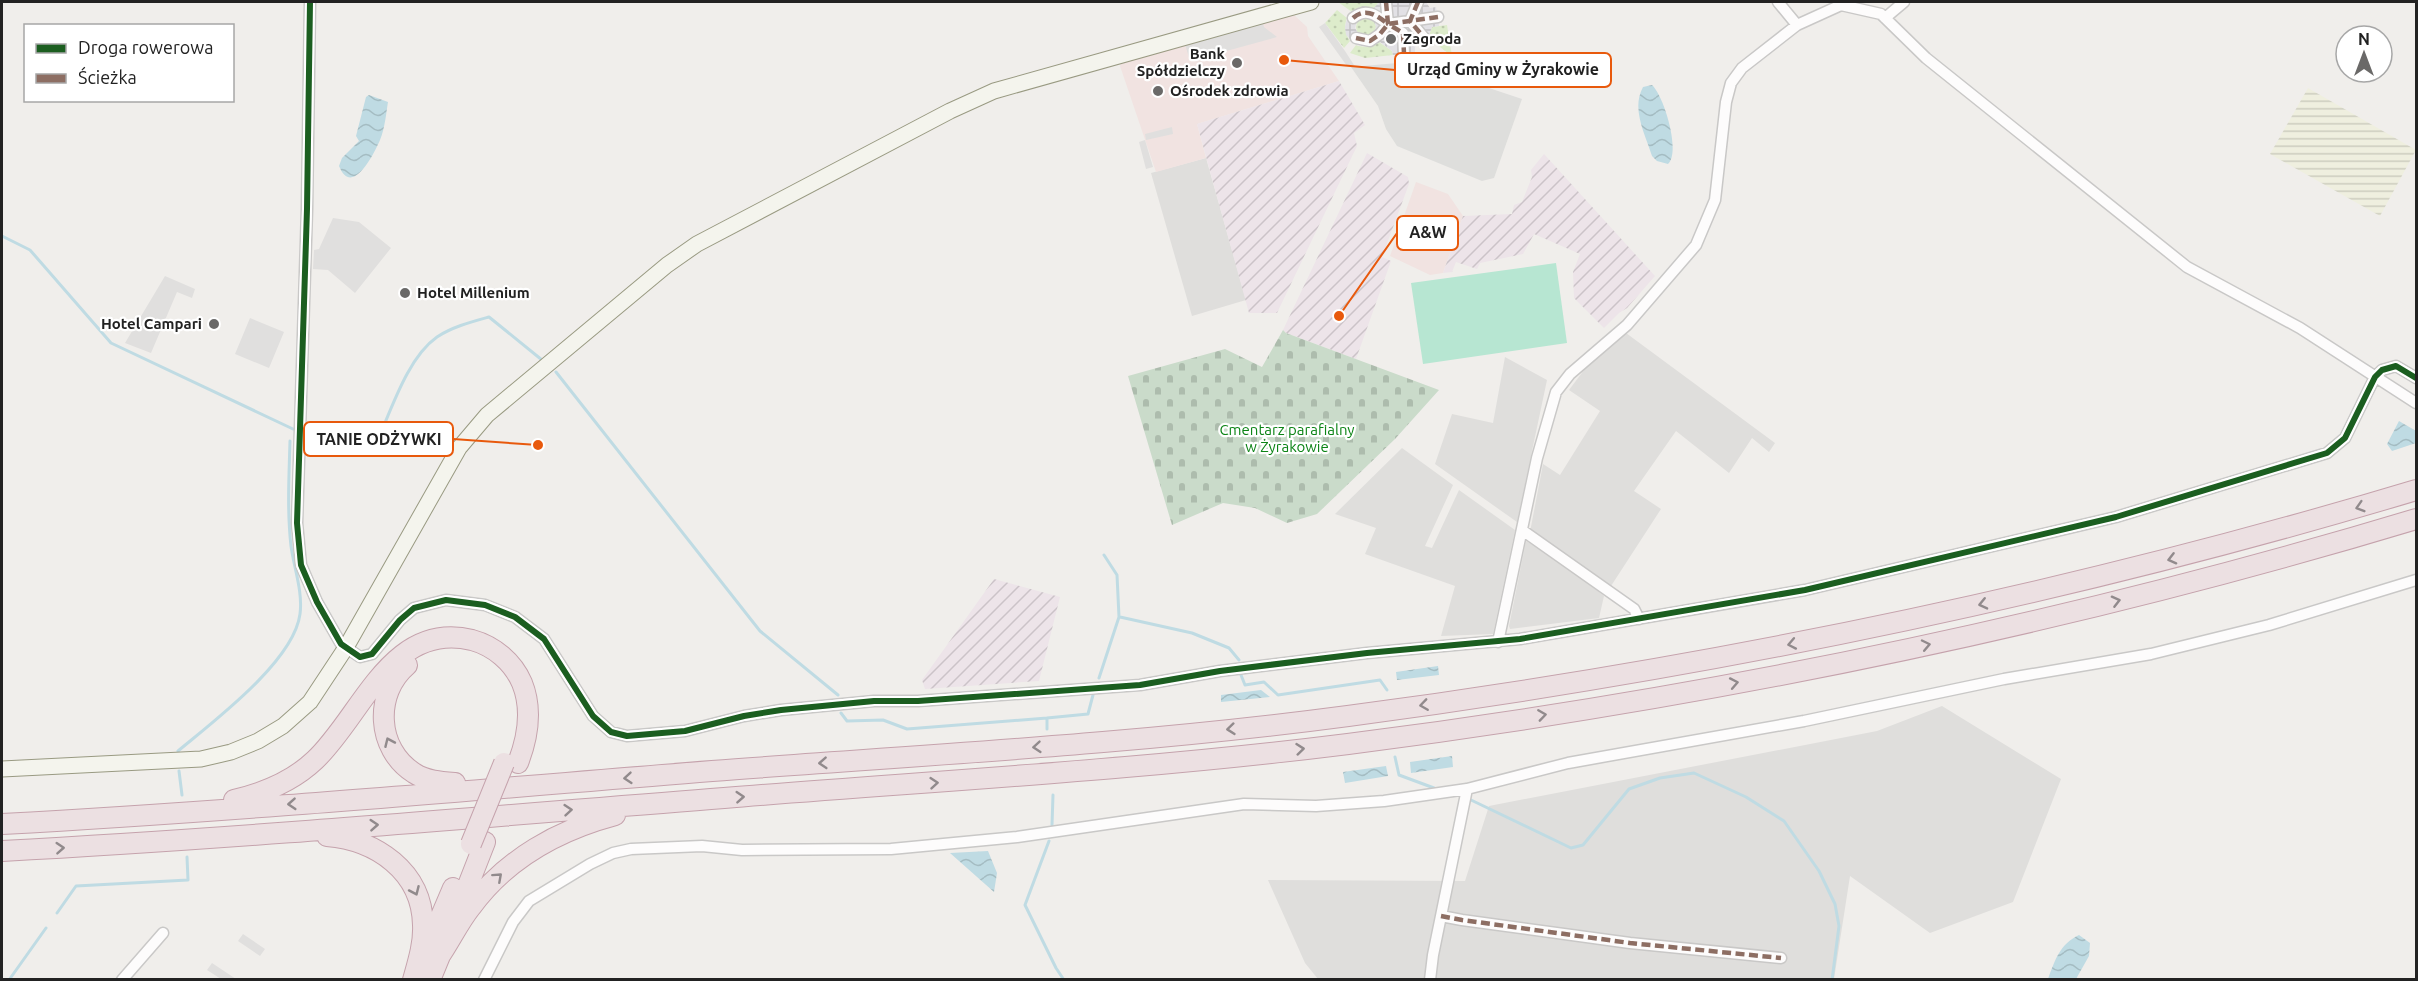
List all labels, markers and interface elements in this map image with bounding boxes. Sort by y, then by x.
legend [24,24,234,102]
north arrow [2334,24,2394,84]
place label: Zagroda [1403,30,1461,47]
text: N [2358,30,2370,48]
marker: Zagroda [1384,32,1398,46]
text: Droga rowerowa [78,37,214,57]
place label: Bank Spółdzielczy [1137,45,1226,79]
callout: Urząd Gminy w Żyrakowie [1395,53,1611,87]
marker: Bank Spółdzielczy [1230,56,1244,70]
text: Urząd Gminy w Żyrakowie [1407,60,1599,79]
text: Ścieżka [78,66,137,87]
place label: Ośrodek zdrowia [1170,82,1289,99]
marker: Ośrodek zdrowia [1151,84,1165,98]
callout: A&W [1397,216,1458,250]
text: A&W [1409,223,1447,241]
place label: Hotel Millenium [417,284,530,301]
marker: Hotel Millenium [398,286,412,300]
place label: Hotel Campari [101,315,202,332]
marker: Hotel Campari [207,317,221,331]
park label: Cmentarz parafialny w Żyrakowie [1219,421,1355,455]
callout: TANIE ODŻYWKI [304,422,453,456]
text: TANIE ODŻYWKI [316,430,442,448]
one-way arrow [2356,500,2366,512]
one-way arrow [2168,551,2178,564]
one-way arrow [2110,596,2121,608]
one-way arrow [1978,597,1988,610]
one-way arrow [1787,637,1797,650]
one-way arrow [1920,639,1930,652]
one-way arrow [1729,677,1739,690]
one-way arrow [1420,699,1429,711]
one-way arrow [1538,710,1547,722]
one-way arrow [1226,722,1236,735]
one-way arrow [384,737,396,748]
one-way arrow [1032,740,1041,753]
one-way arrow [1295,743,1304,756]
one-way arrow [818,756,827,769]
one-way arrow [624,771,633,784]
one-way arrow [930,776,939,789]
one-way arrow [735,791,744,804]
one-way arrow [287,797,296,810]
one-way arrow [564,804,573,817]
one-way arrow [369,818,378,831]
one-way arrow [55,842,64,855]
one-way arrow [492,873,502,884]
one-way arrow [407,885,419,896]

